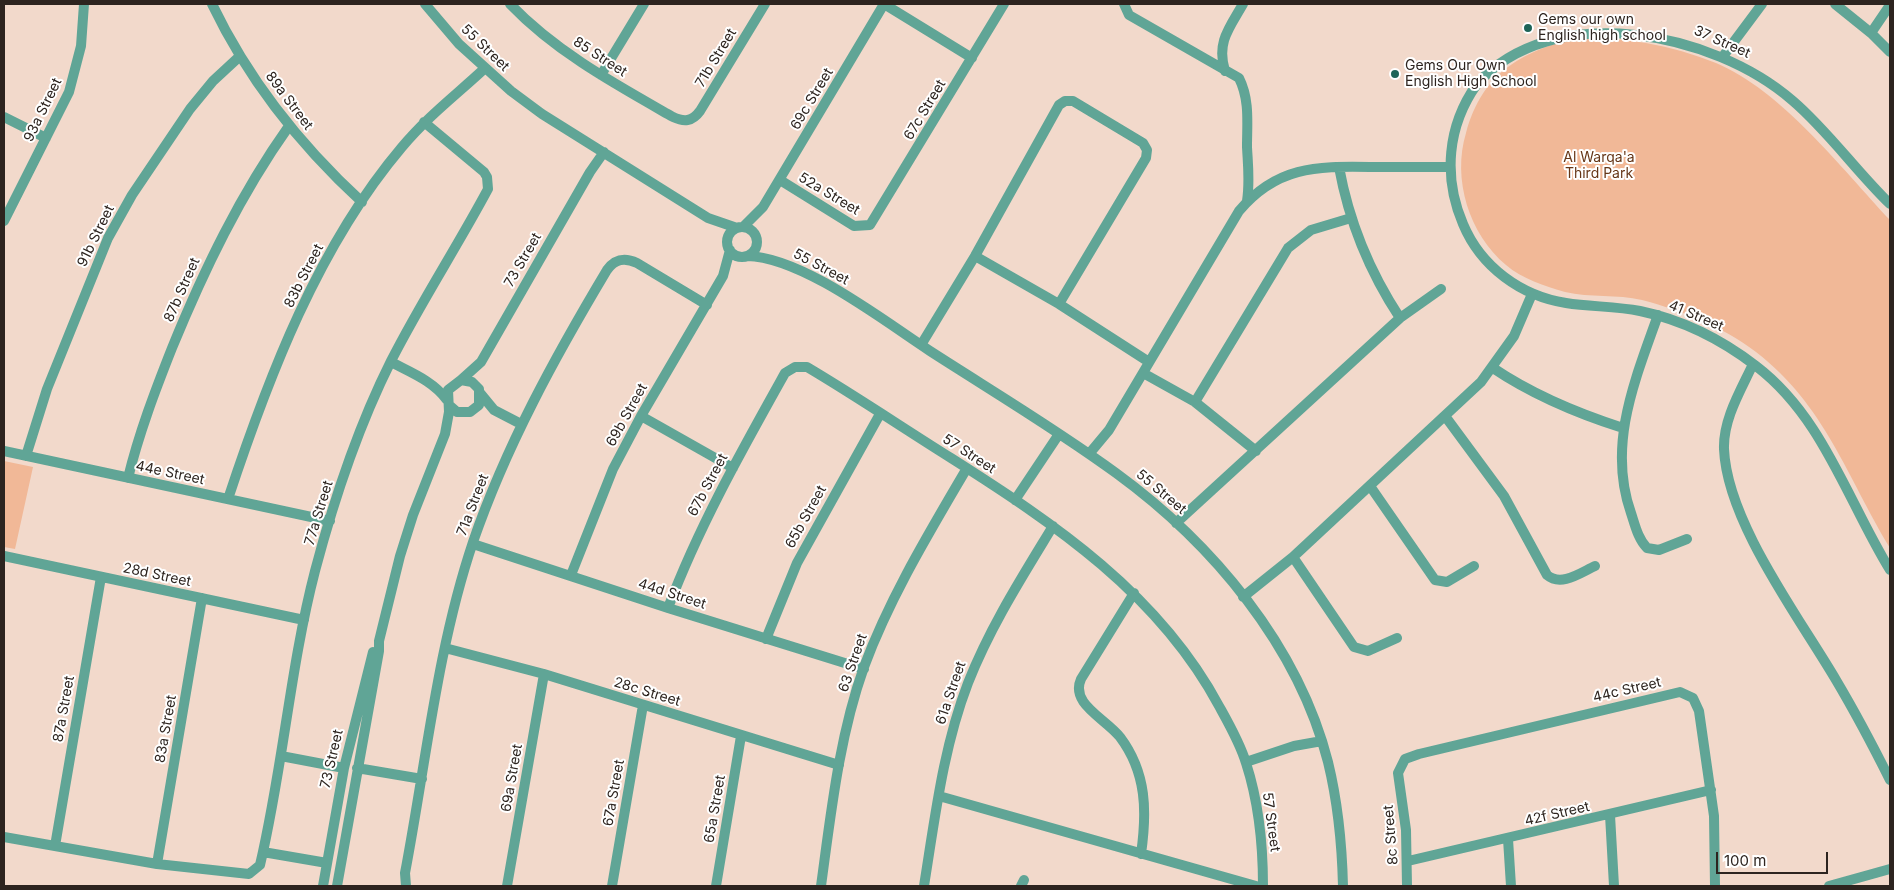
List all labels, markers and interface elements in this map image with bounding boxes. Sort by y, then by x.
place label: Gems our own English high school [1538,12,1666,44]
street label: 55 Street [457,21,513,75]
marker: Gems our own English high school [1522,22,1534,34]
street label: 37 Street [1691,22,1753,62]
street label: 71b Street [692,26,740,90]
street label: 85 Street [570,33,630,81]
place label: Gems Our Own English High School [1405,58,1537,90]
street label: 69c Street [787,65,837,133]
marker: Gems Our Own English High School [1389,68,1401,80]
street label: 89a Street [262,69,316,133]
street label: 93a Street [20,75,66,145]
street label: 67c Street [900,77,950,143]
park label: Al Warqa'a Third Park [1563,150,1635,182]
street label: 52a Street [795,169,863,219]
street label: 91b Street [74,202,118,270]
street label: 73 Street [501,230,545,290]
street label: 83b Street [281,241,327,311]
street label: 55 Street [790,245,852,289]
street label: 87b Street [160,255,204,325]
street label: 41 Street [1666,297,1726,335]
street label: 69b Street [603,381,651,449]
street label: 57 Street [939,431,999,477]
street label: 67b Street [684,451,732,519]
street label: 44e Street [134,458,206,488]
street label: 55 Street [1132,466,1190,518]
street label: 71a Street [454,472,492,538]
street label: 77a Street [301,479,337,547]
street label: 65b Street [782,483,830,551]
street label: 28d Street [121,560,193,590]
street label: 44d Street [636,575,708,613]
street label: 63 Street [835,632,871,694]
street label: 61a Street [932,659,970,727]
street label: 87a Street [50,674,78,744]
street label: 28c Street [612,674,682,710]
street label: 44c Street [1591,674,1663,706]
street label: 83a Street [152,694,180,764]
street label: 73 Street [317,728,347,790]
street label: 69a Street [498,743,526,813]
street label: 67a Street [600,758,628,828]
street label: 65a Street [701,774,729,844]
street label: 57 Street [1259,791,1283,853]
street label: 42f Street [1523,798,1591,830]
street label: 8c Street [1380,804,1402,866]
scale bar [1719,842,1832,874]
text: 100 m [1724,851,1766,870]

